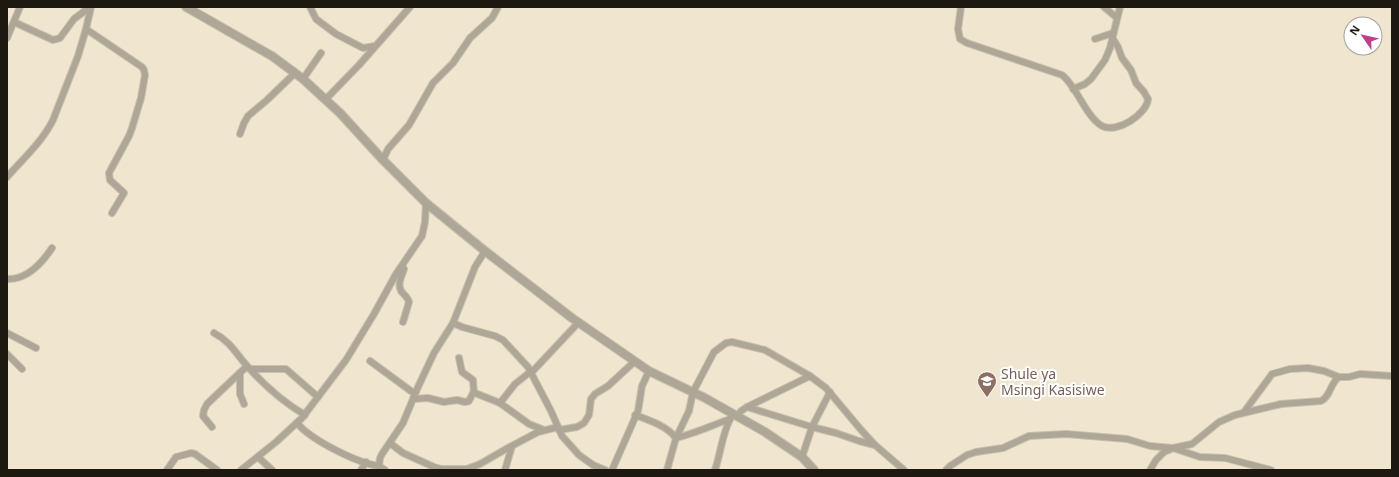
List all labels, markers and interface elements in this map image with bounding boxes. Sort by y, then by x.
north arrow [1343,16,1383,56]
text: N [1346,22,1363,38]
place label: Shule ya Msingi Kasisiwe [1001,364,1105,399]
school or university icon: Shule ya Msingi Kasisiwe [976,370,998,398]

